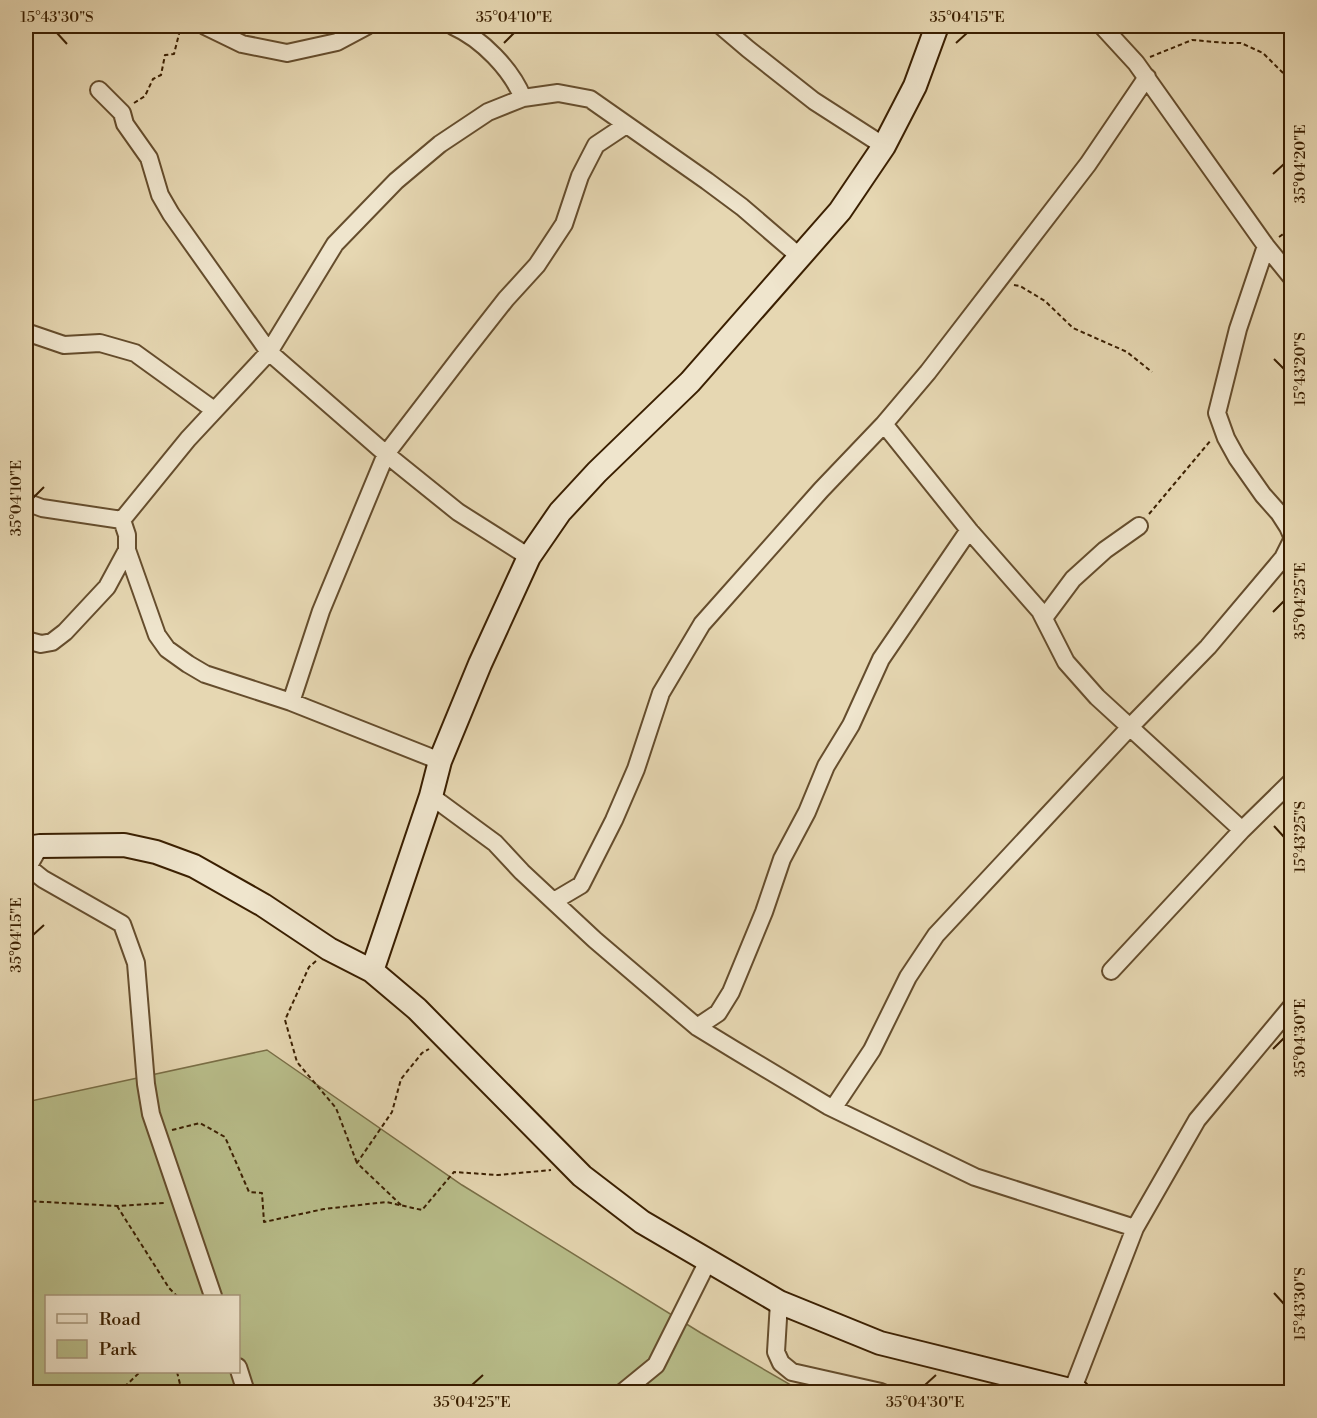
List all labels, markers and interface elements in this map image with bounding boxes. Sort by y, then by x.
text: 15°43'30"S [20,8,94,27]
text: 35°04'10"E [476,8,552,27]
text: 35°04'15"E [929,8,1005,27]
text: 35°04'20"E [1291,124,1310,204]
text: 15°43'20"S [1291,332,1310,406]
text: 35°04'10"E [7,460,26,536]
text: 35°04'25"E [1291,562,1310,640]
text: 15°43'25"S [1291,801,1310,873]
text: 35°04'15"E [7,897,26,973]
text: 35°04'30"E [1291,999,1310,1077]
text: 15°43'30"S [1291,1267,1310,1341]
legend [45,1295,240,1373]
text: Road [99,1308,142,1331]
text: Park [99,1338,138,1361]
text: 35°04'25"E [433,1393,511,1412]
text: 35°04'30"E [886,1393,964,1412]

